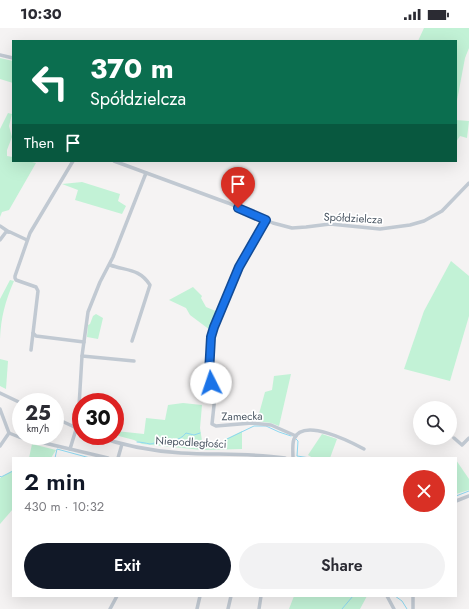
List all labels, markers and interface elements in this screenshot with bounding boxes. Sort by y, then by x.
text: 10:30 [20,3,62,25]
text: 370 m [90,48,174,89]
icon: left [24,56,76,108]
text: Spółdzielcza [90,86,186,112]
text: Then [24,132,54,154]
icon: arrive [62,132,84,154]
pin [221,167,255,208]
icon: arrive [227,173,249,195]
street label: Spółdzielcza [323,208,383,228]
position arrow [190,362,232,404]
speed limit sign: 30 [72,393,124,445]
text: 25 [25,399,51,428]
map controls [413,401,457,445]
button: search [413,401,457,445]
street label: Zamecka [221,408,263,424]
text: km/h [27,421,49,436]
street label: Niepodległości [155,432,227,452]
text: 2 min [24,464,86,499]
button: close [403,470,445,512]
text: 430 m · 10:32 [24,497,104,516]
button: Exit [24,543,231,589]
button: Share [239,543,445,589]

